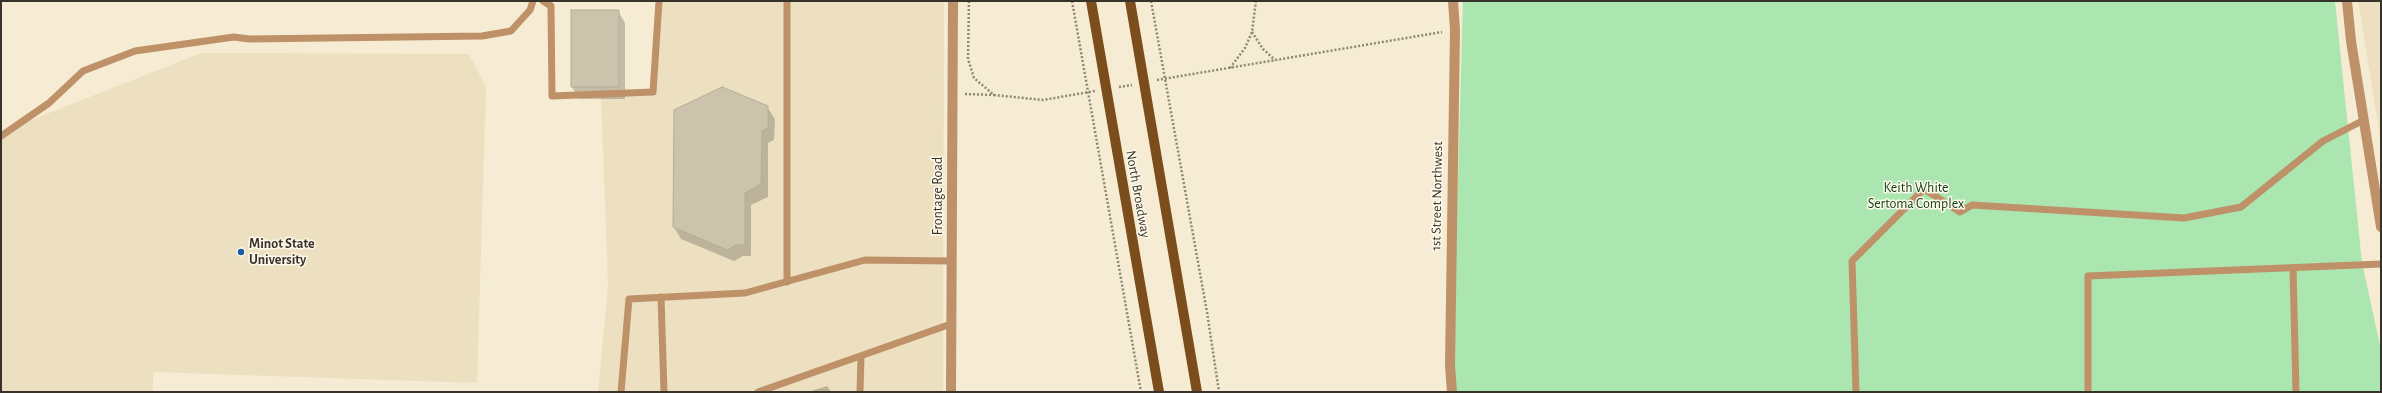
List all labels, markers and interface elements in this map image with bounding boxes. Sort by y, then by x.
street label: 1st Street Northwest [1428,141,1446,251]
street label: North Broadway [1122,149,1154,239]
street label: Frontage Road [930,157,946,235]
park label: Keith White Sertoma Complex [1868,180,1964,212]
place label: Minot State University [249,236,315,268]
marker: Minot State University [236,247,246,257]

